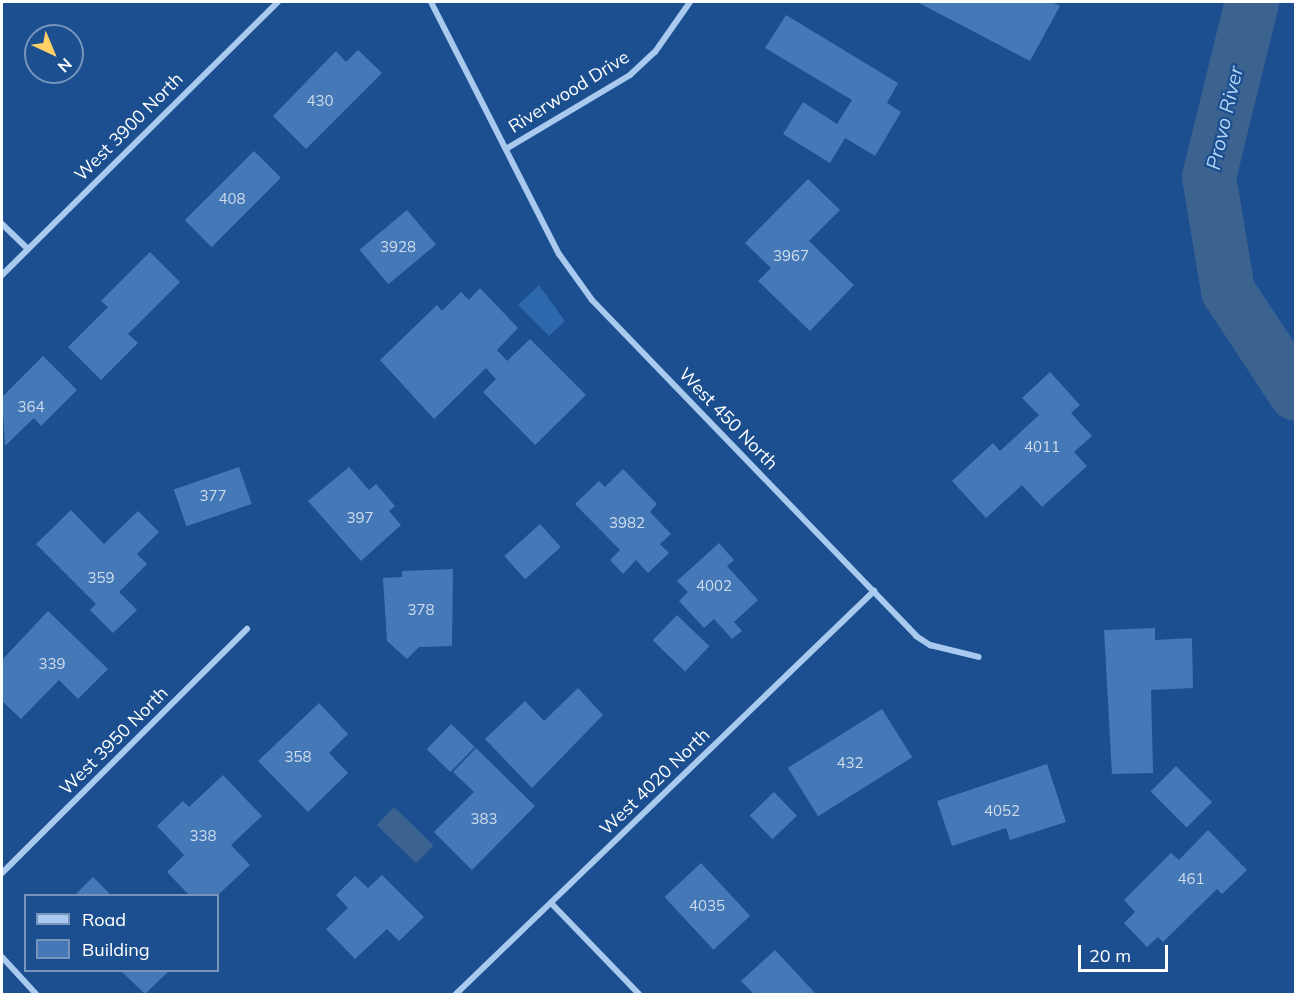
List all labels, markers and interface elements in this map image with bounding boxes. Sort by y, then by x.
north arrow [24,24,84,84]
street label: Riverwood Drive [505,46,633,138]
text: N [54,54,76,77]
water label: Provo River [1200,64,1248,172]
street label: West 3900 North [70,68,188,186]
house number: 430 [307,92,333,110]
house number: 408 [219,190,245,208]
house number: 3928 [380,238,416,256]
house number: 3967 [773,247,809,265]
street label: West 450 North [674,364,782,474]
house number: 364 [18,398,44,416]
house number: 4011 [1024,438,1060,456]
house number: 377 [200,487,226,505]
house number: 397 [347,509,373,527]
house number: 3982 [609,514,645,532]
house number: 359 [88,569,114,587]
house number: 4002 [696,577,732,595]
house number: 378 [408,601,434,619]
house number: 339 [39,655,65,673]
street label: West 3950 North [55,682,173,800]
street label: West 4020 North [596,724,714,840]
house number: 358 [285,748,311,766]
house number: 432 [837,754,863,772]
house number: 4052 [984,802,1020,820]
house number: 383 [471,810,497,828]
house number: 338 [190,827,216,845]
house number: 461 [1178,870,1204,888]
legend [24,894,219,972]
house number: 4035 [689,897,725,915]
text: Road [82,908,126,931]
scale bar [1081,933,1171,971]
text: Building [82,938,150,961]
text: 20 m [1089,944,1131,967]

